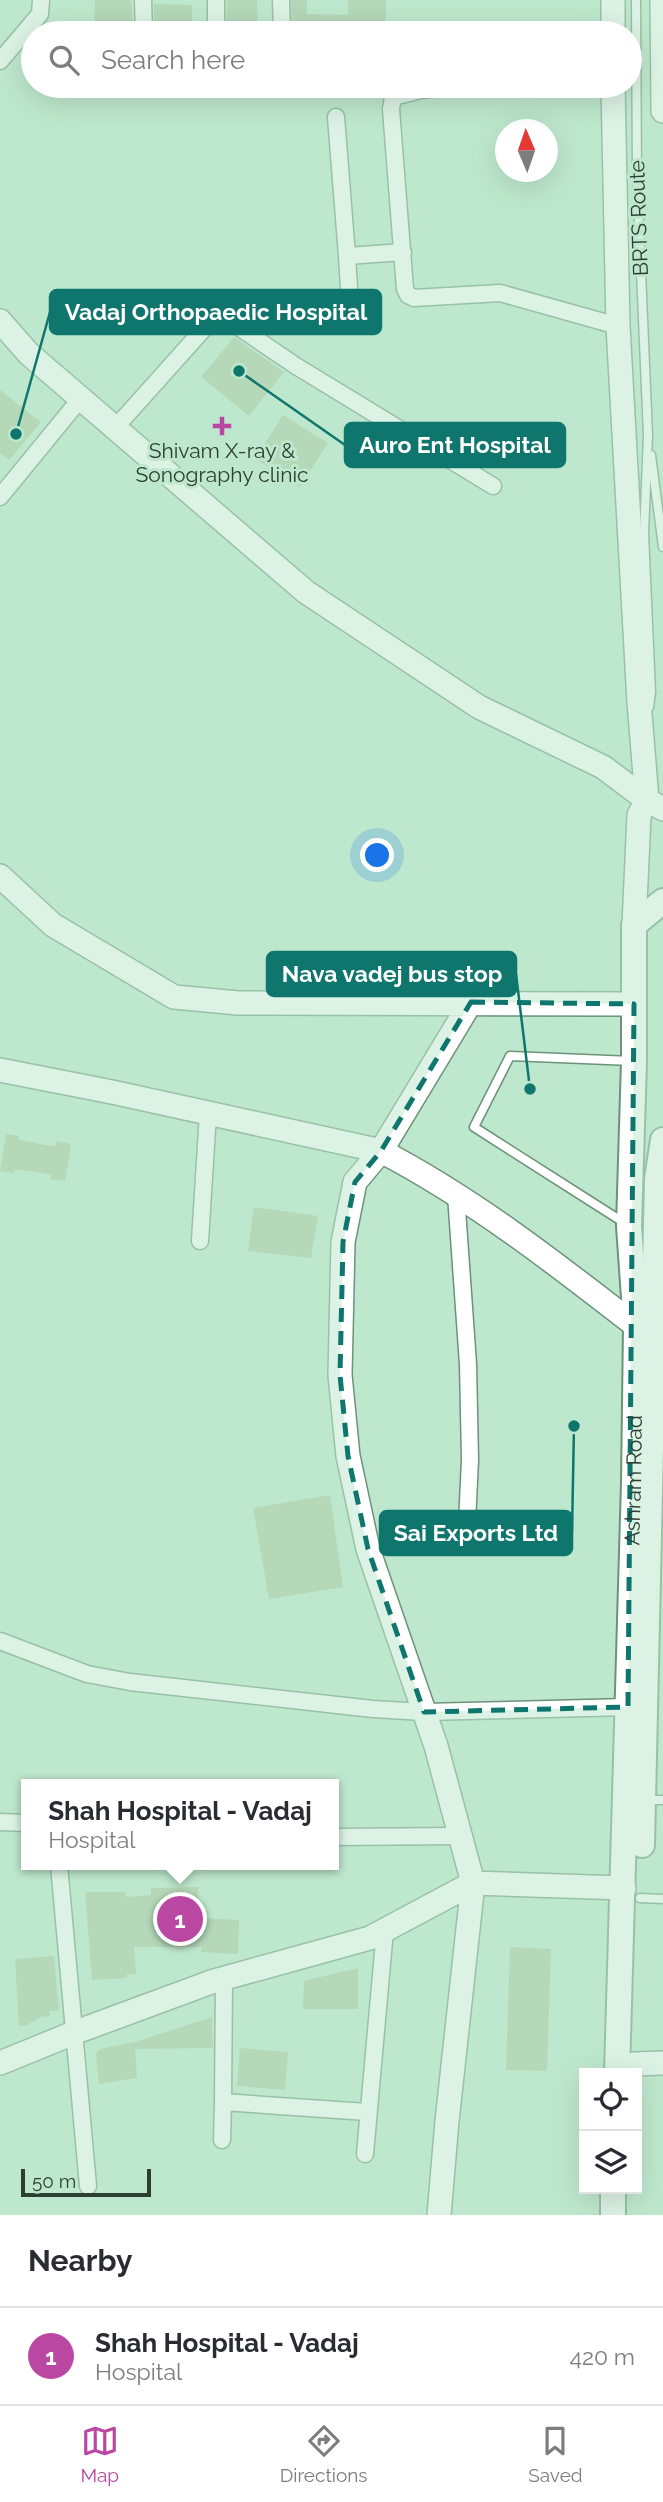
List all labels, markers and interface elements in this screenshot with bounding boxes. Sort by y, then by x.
search box [21,21,642,98]
icon: search [45,41,83,79]
text: Search here [101,45,245,75]
north arrow [495,119,558,182]
street label: BRTS Route [624,160,653,276]
callout: Vadaj Orthopaedic Hospital [50,290,381,334]
text: Vadaj Orthopaedic Hospital [65,298,368,325]
marker: Shivam X-ray & Sonography clinic [212,416,232,436]
callout: Auro Ent Hospital [345,423,565,467]
text: Auro Ent Hospital [359,431,552,458]
place label: Shivam X-ray & Sonography clinic [135,438,309,487]
your location [360,838,394,872]
callout: Nava vadej bus stop [267,952,516,996]
text: Nava vadej bus stop [282,960,502,987]
street label: Ashram Road [619,1415,647,1546]
callout: Sai Exports Ltd [380,1511,572,1555]
text: Sai Exports Ltd [394,1519,558,1546]
popup [21,1779,339,1870]
text: Shah Hospital - Vadaj [48,1796,312,1826]
text: Hospital [48,1826,135,1853]
pin: 1 [157,1893,203,1945]
map controls [579,2068,642,2194]
button: locate [579,2068,642,2131]
button: layers [579,2131,642,2194]
scale bar [21,2166,150,2198]
text: 50 m [32,2170,76,2192]
text: Nearby [28,2243,132,2278]
text: Shah Hospital - Vadaj [95,2328,359,2358]
text: 1 [45,2343,57,2370]
text: 420 m [569,2343,635,2370]
text: Hospital [95,2358,182,2385]
tab: Map [80,2422,119,2486]
tab: Directions [280,2422,368,2486]
tab: Saved [528,2422,583,2486]

